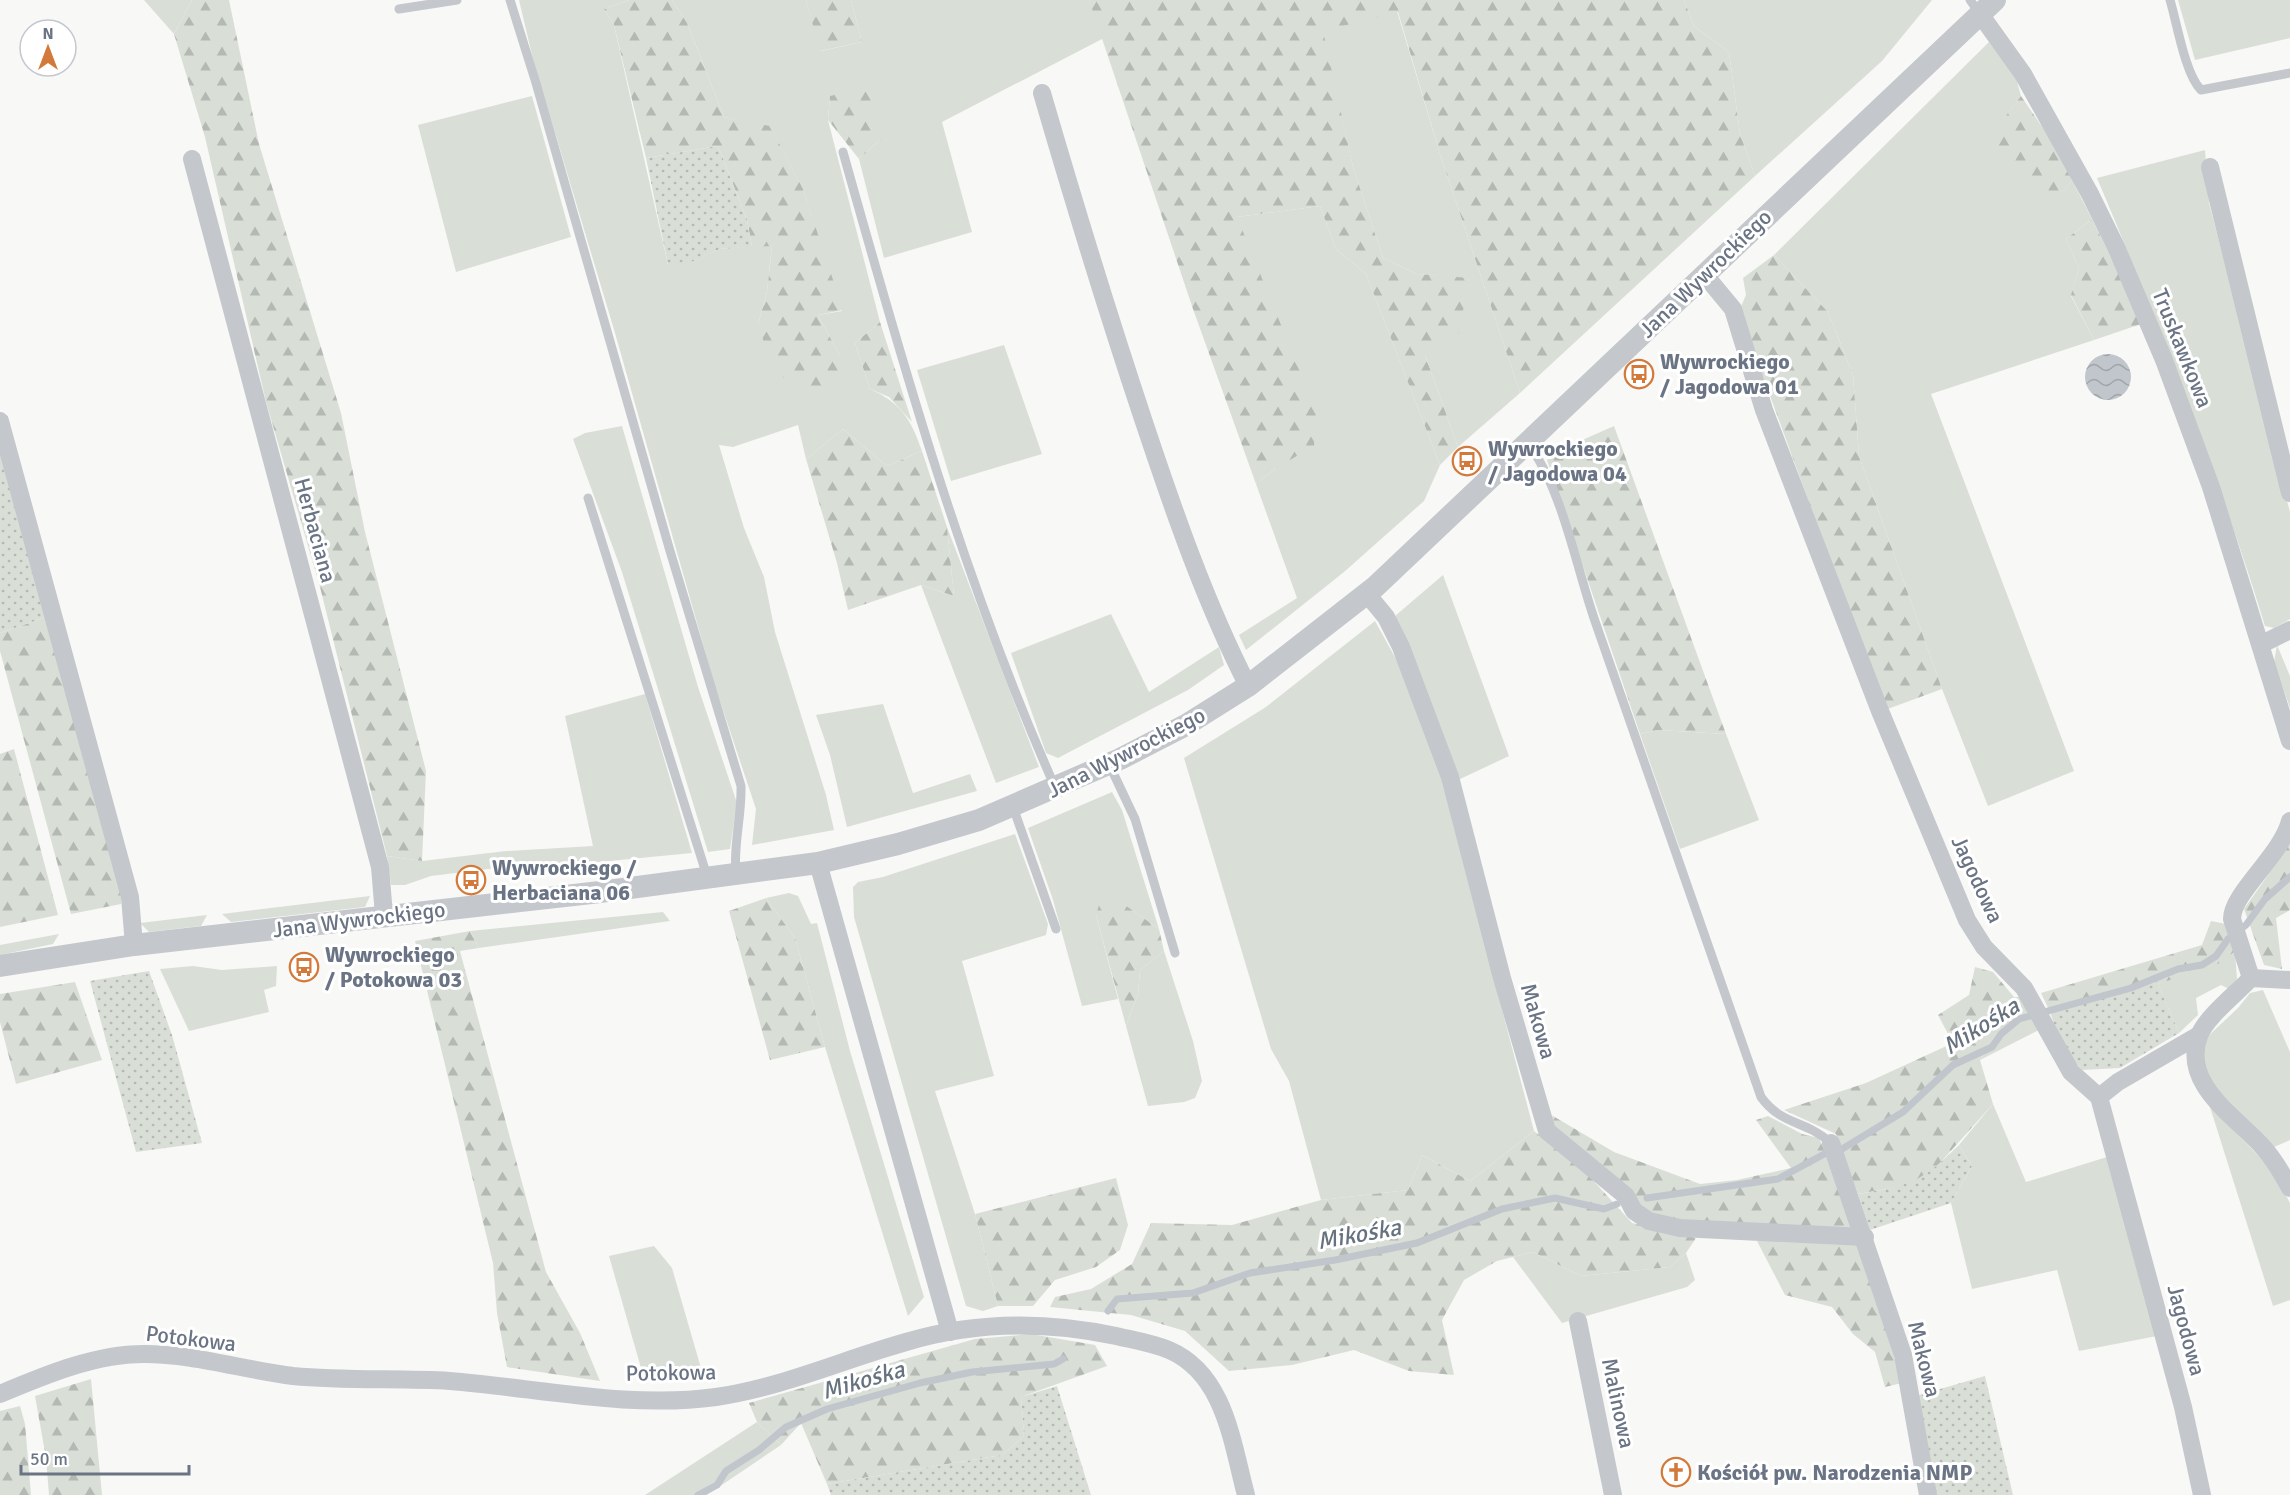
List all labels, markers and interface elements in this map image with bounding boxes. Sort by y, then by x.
north arrow [18,18,78,78]
text: N [42,24,54,44]
street label: Jana Wywrockiego [1634,203,1777,343]
street label: Truskawkowa [2146,285,2219,412]
place label: Wywrockiego / Jagodowa 01 [1660,348,1799,400]
bus stop icon: Wywrockiego / Jagodowa 01 [1623,358,1655,390]
place label: Wywrockiego / Jagodowa 04 [1488,435,1627,487]
bus stop icon: Wywrockiego / Jagodowa 04 [1451,445,1483,477]
street label: Herbaciana [289,475,342,586]
street label: Jana Wywrockiego [1043,701,1210,804]
street label: Jagodowa [1946,831,2009,927]
place label: Wywrockiego / Herbaciana 06 [492,854,637,906]
bus stop icon: Wywrockiego / Herbaciana 06 [455,864,487,896]
street label: Jana Wywrockiego [271,896,447,943]
place label: Wywrockiego / Potokowa 03 [325,941,462,993]
bus stop icon: Wywrockiego / Potokowa 03 [288,951,320,983]
street label: Makowa [1515,980,1562,1062]
water label: Mikośka [1937,990,2026,1061]
water label: Mikośka [1315,1212,1404,1256]
street label: Jagodowa [2161,1282,2212,1379]
street label: Makowa [1902,1318,1947,1400]
street label: Potokowa [144,1320,238,1357]
water label: Mikośka [818,1354,909,1406]
street label: Malinowa [1596,1356,1641,1451]
street label: Potokowa [625,1358,717,1387]
scale bar [21,1438,189,1476]
text: 50 m [30,1448,68,1470]
church icon: Kościół pw. Narodzenia NMP [1660,1456,1692,1488]
place label: Kościół pw. Narodzenia NMP [1697,1459,1972,1486]

